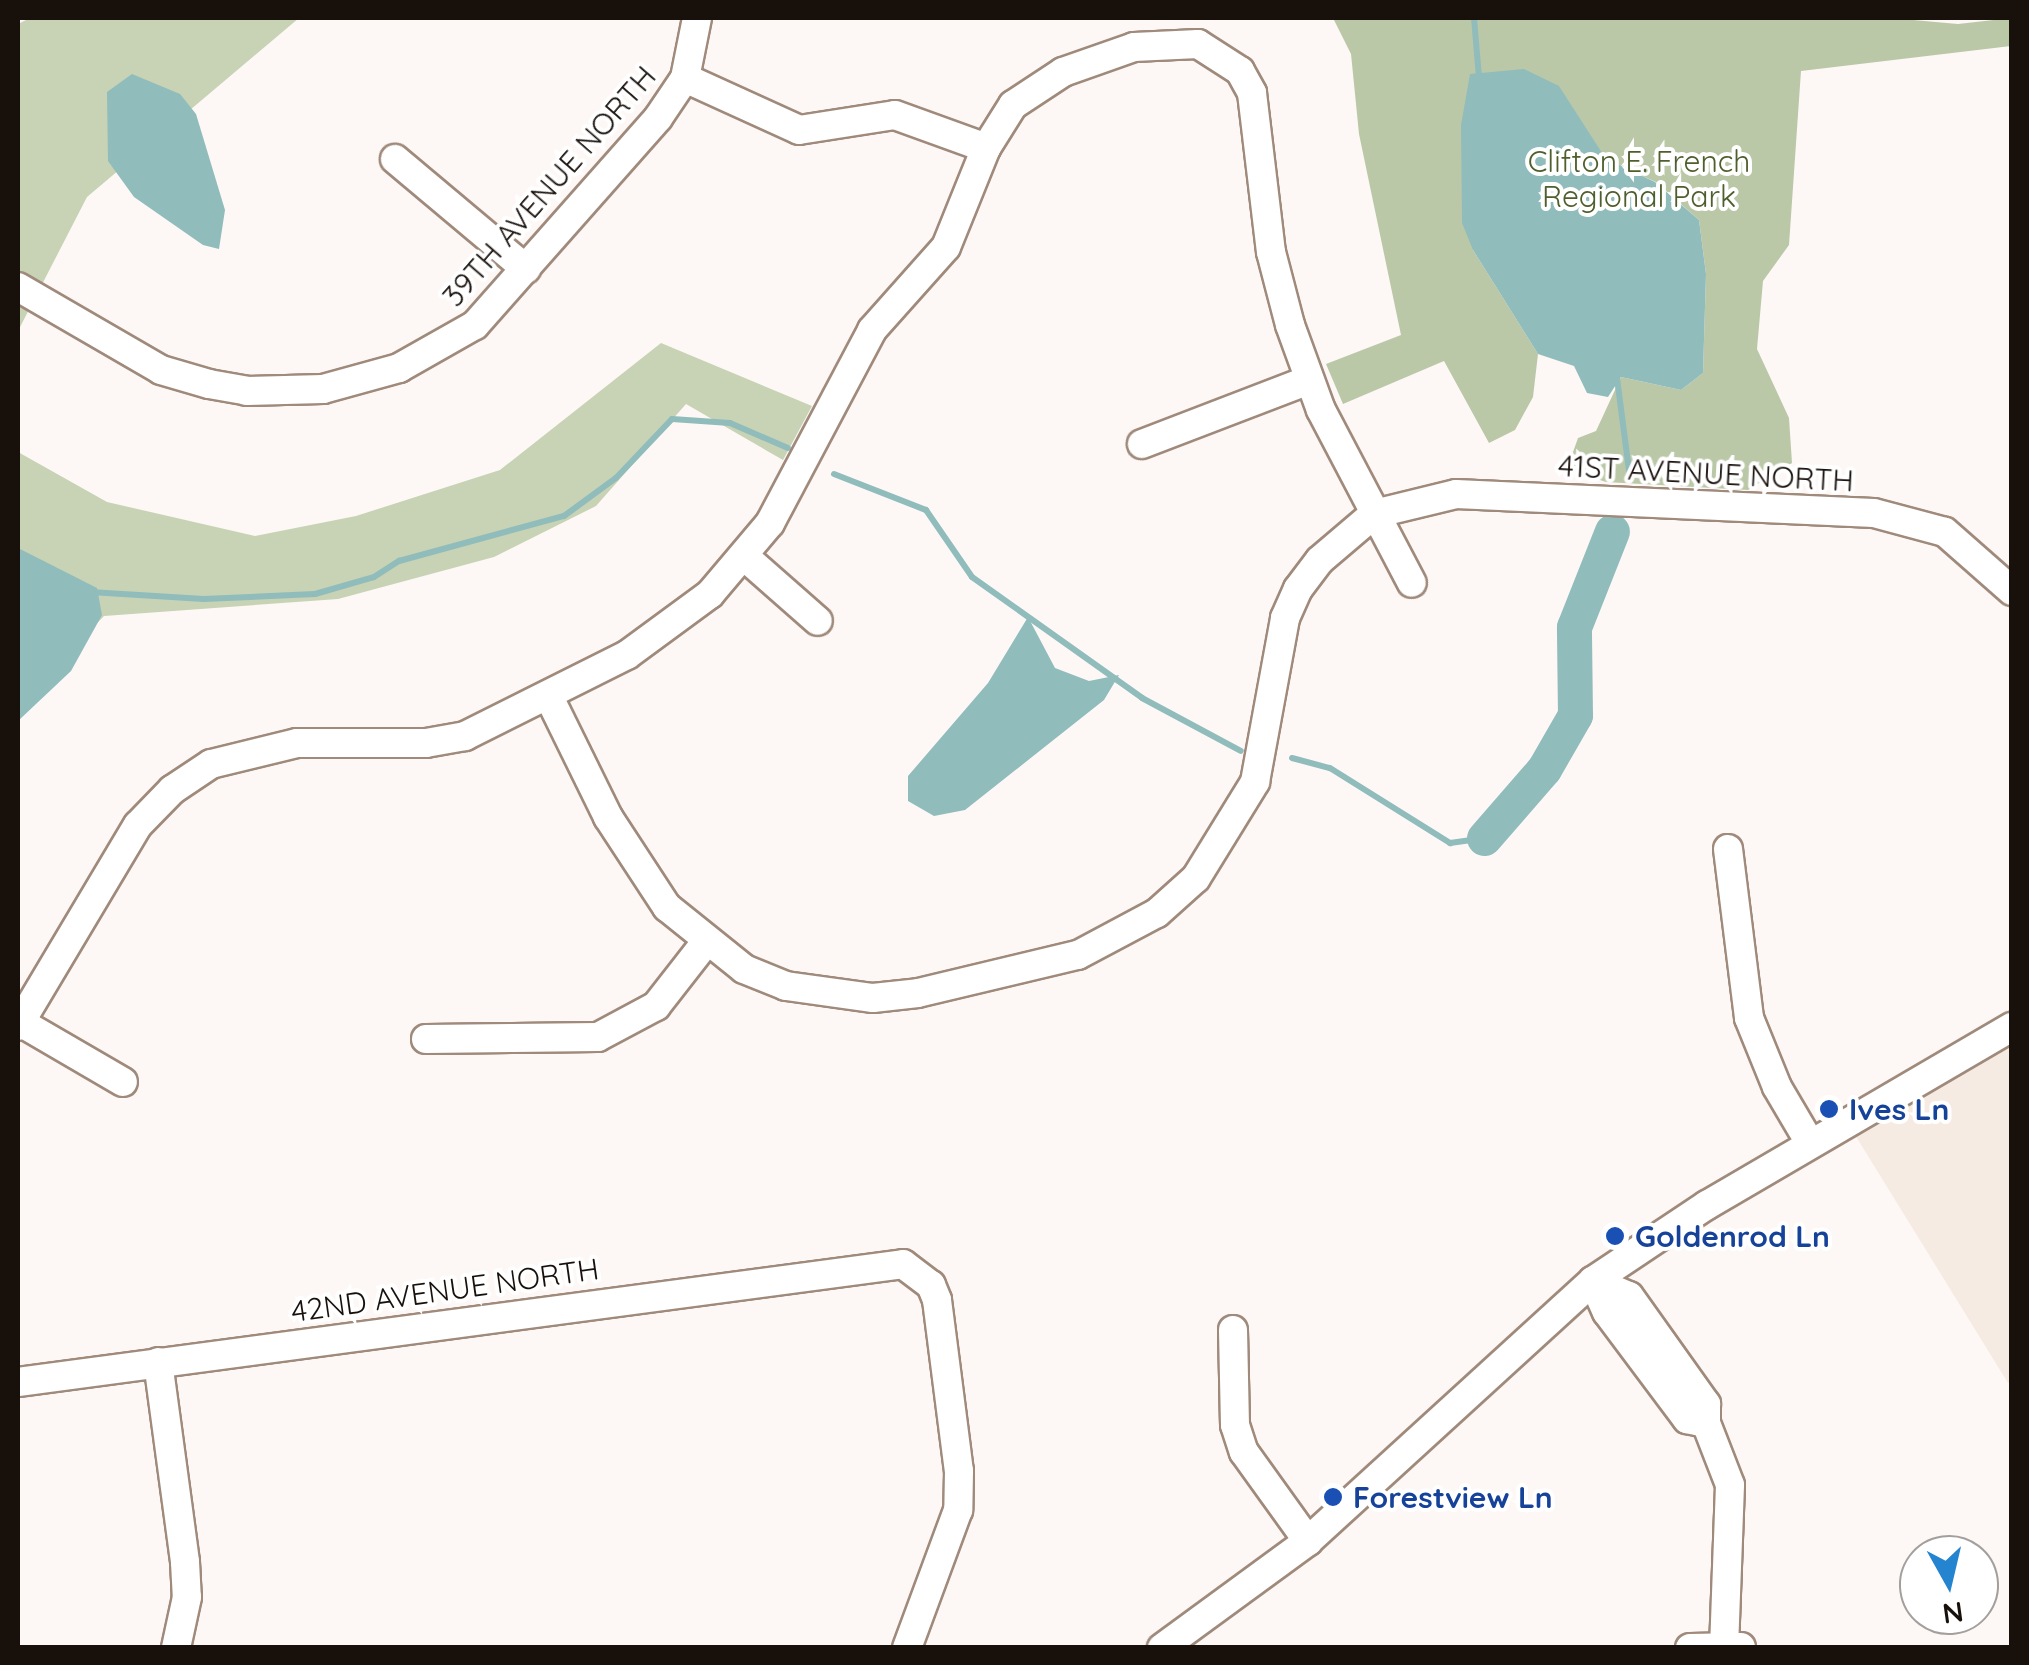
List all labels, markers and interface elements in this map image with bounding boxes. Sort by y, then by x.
street label: 39TH AVENUE NORTH [435,58,663,314]
park label: Clifton E. French Regional Park [1528,143,1750,214]
street label: 41ST AVENUE NORTH [1557,447,1855,499]
place label: Ives Ln [1849,1091,1949,1127]
marker: Ives Ln [1818,1098,1840,1120]
place label: Goldenrod Ln [1635,1218,1830,1254]
marker: Goldenrod Ln [1604,1225,1626,1247]
street label: 42ND AVENUE NORTH [289,1251,601,1329]
place label: Forestview Ln [1353,1479,1553,1515]
marker: Forestview Ln [1322,1486,1344,1508]
north arrow [1899,1535,1999,1635]
text: N [1940,1594,1966,1632]

